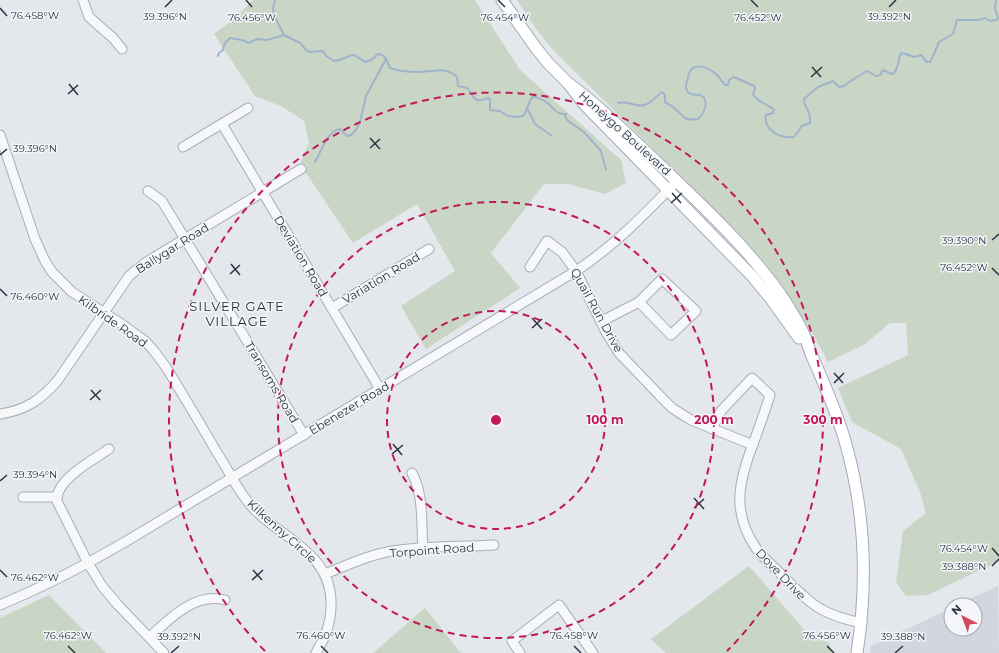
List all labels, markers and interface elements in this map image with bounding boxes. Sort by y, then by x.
text: 76.458°W [11,9,59,22]
text: 39.396°N [143,10,187,23]
text: 39.392°N [867,10,911,23]
text: 76.456°W [228,11,276,24]
text: 76.454°W [481,11,529,24]
text: 76.452°W [734,11,782,24]
street label: Honeygo Boulevard [576,88,674,178]
text: 39.396°N [13,142,57,155]
street label: Deviation Road [271,213,331,299]
street label: Ballygar Road [133,220,211,276]
text: 39.390°N [942,234,986,247]
street label: Variation Road [339,249,423,307]
text: 76.452°W [940,261,988,274]
street label: Quail Run Drive [568,265,626,355]
text: 76.460°W [11,290,59,303]
street label: Kilbride Road [76,292,150,350]
district label: SILVER GATE VILLAGE [189,298,285,329]
street label: Transoms Road [242,338,302,426]
street label: Ebenezer Road [306,378,392,438]
text: 100 m [587,412,623,427]
text: 200 m [694,412,734,427]
text: 300 m [802,412,843,427]
centre of rings [489,413,503,427]
text: 39.394°N [13,468,57,481]
street label: Kilkenny Circle [244,496,320,566]
street label: Torpoint Road [389,540,475,560]
text: 76.454°W [940,542,988,555]
street label: Dove Drive [753,545,809,603]
text: 39.388°N [942,560,986,573]
text: 76.462°W [11,571,59,584]
north arrow [943,597,983,637]
text: N [948,601,964,618]
text: 76.462°W [44,629,92,642]
text: 76.460°W [297,629,345,642]
text: 76.458°W [550,629,598,642]
text: 76.456°W [803,629,851,642]
text: 39.392°N [157,630,201,643]
text: 39.388°N [881,630,925,643]

